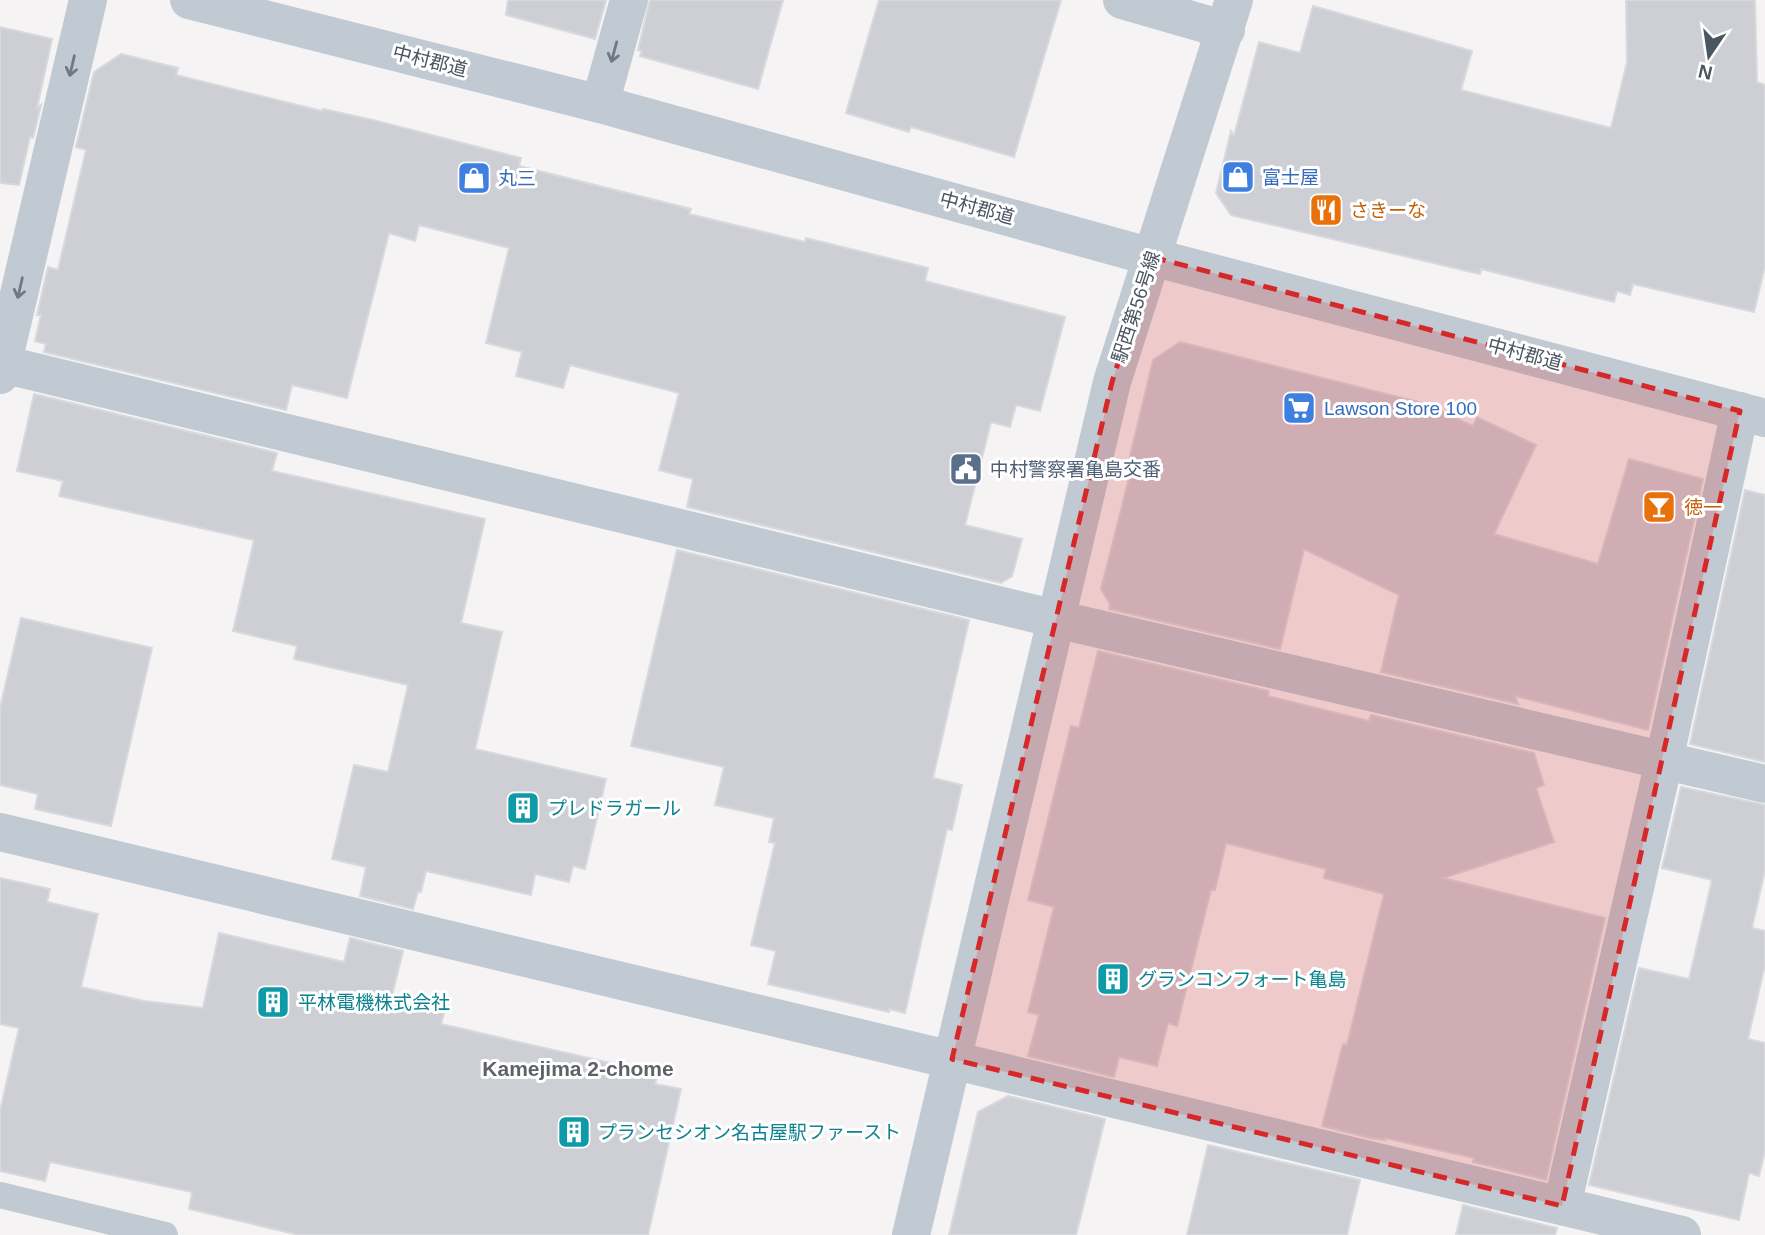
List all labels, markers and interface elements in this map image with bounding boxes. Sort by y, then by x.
north arrow [1674,21,1744,91]
one-way arrow [607,41,620,63]
street label: 中村郡道 [391,42,469,80]
one-way arrow [65,55,78,77]
text: N [1696,60,1714,84]
shop icon: 富士屋 [1219,158,1257,196]
shop icon: 丸三 [455,159,493,197]
place label: 富士屋 [1262,167,1319,188]
place label: 丸三 [498,168,536,189]
street label: 中村郡道 [938,188,1016,228]
restaurant icon: さきーな [1307,191,1345,229]
place label: さきーな [1350,200,1426,221]
street label: 駅西第56号線 [1108,249,1164,365]
one-way arrow [13,276,26,299]
street label: 中村郡道 [1486,334,1564,374]
supermarket icon: Lawson Store 100 [1280,389,1318,427]
place label: Lawson Store 100 [1324,398,1477,419]
public building icon: 中村警察署亀島交番 [947,450,985,488]
place label: 中村警察署亀島交番 [990,459,1161,480]
bar icon: 徳一 [1640,488,1678,526]
place label: 徳一 [1684,497,1722,518]
building icon: プレドラガール [504,789,542,827]
place label: プレドラガール [548,798,681,819]
building icon: グランコンフォート亀島 [1094,960,1132,998]
place label: グランコンフォート亀島 [1138,969,1346,990]
building icon: 平林電機株式会社 [254,983,292,1021]
place label: 平林電機株式会社 [298,992,450,1013]
district label: Kamejima 2-chome [482,1057,674,1080]
building icon: プランセシオン名古屋駅ファースト [555,1113,593,1151]
place label: プランセシオン名古屋駅ファースト [598,1122,901,1143]

